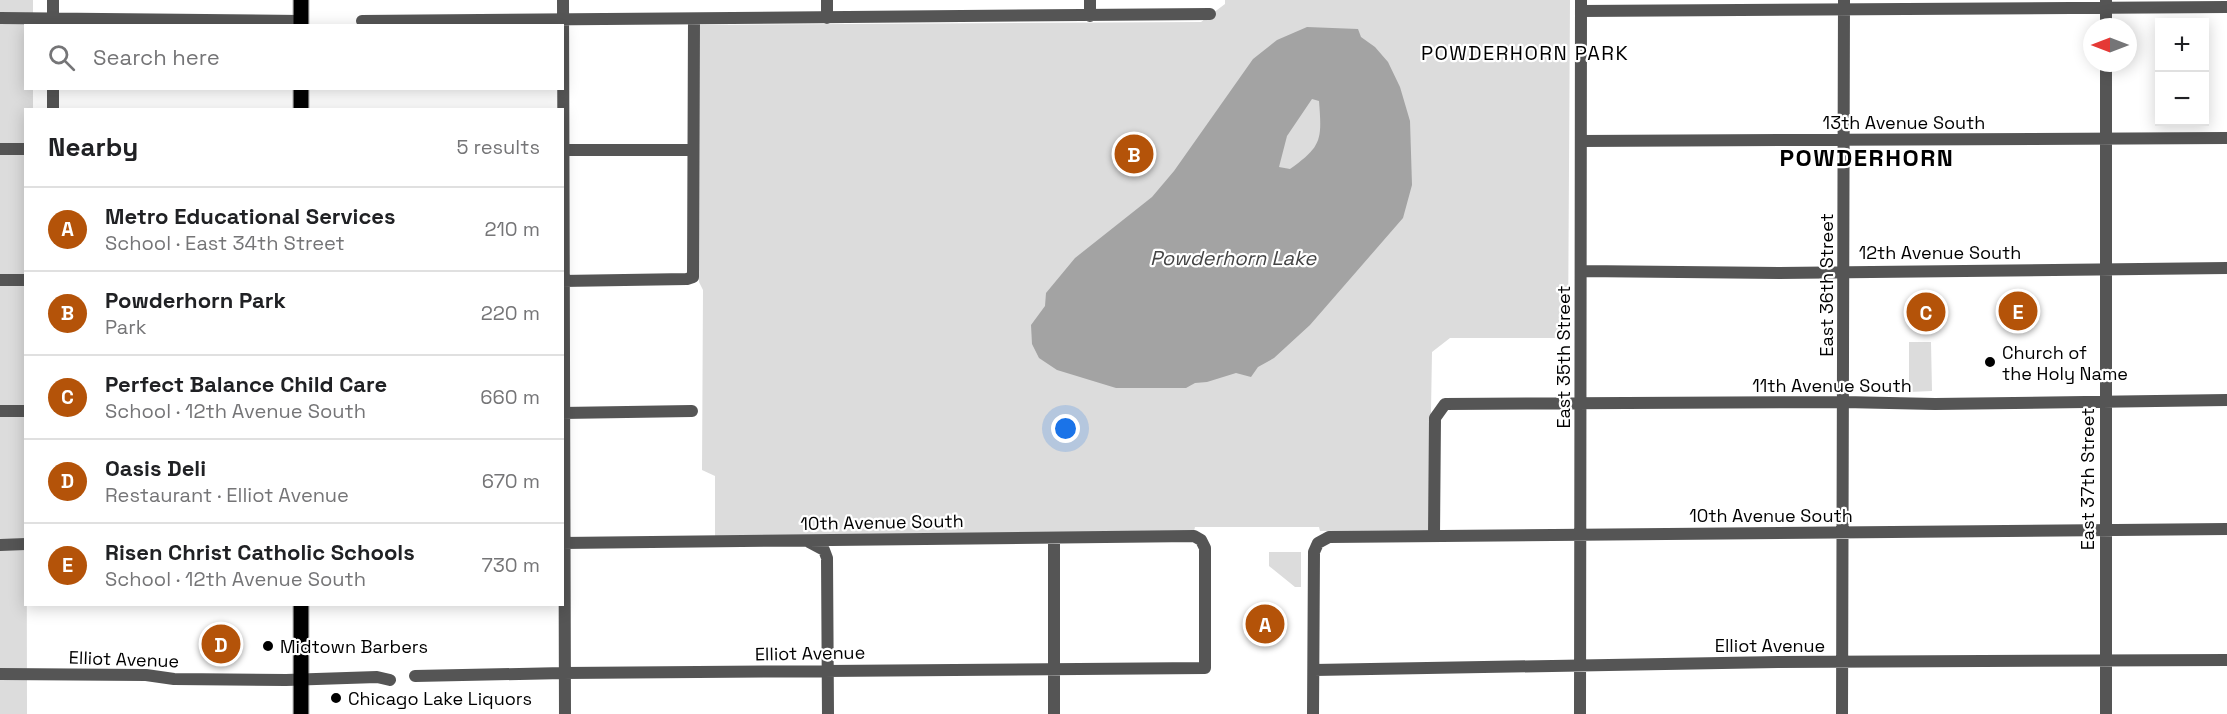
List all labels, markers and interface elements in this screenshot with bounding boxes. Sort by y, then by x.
north arrow [2083,18,2137,72]
map controls [2155,18,2209,126]
button: + [2155,18,2209,72]
search box [24,24,564,90]
district label: POWDERHORN PARK [1421,40,1629,66]
icon: search [45,41,78,74]
text: Search here [93,43,220,71]
button: − [2155,72,2209,126]
street label: 13th Avenue South [1823,111,1985,134]
text: Nearby [48,130,138,164]
pin: B [1114,132,1154,176]
text: 5 results [456,134,540,160]
district label: POWDERHORN [1780,142,1954,173]
text: Metro Educational Services [105,202,396,230]
street label: East 36th Street [1815,213,1838,357]
text: A [61,216,74,242]
text: 210 m [484,216,540,242]
text: School · East 34th Street [105,230,345,256]
street label: 12th Avenue South [1859,241,2021,264]
water label: Powderhorn Lake [1150,245,1317,271]
street label: East 35th Street [1552,285,1575,429]
text: Powderhorn Park [105,286,286,314]
pin: E [1998,288,2038,334]
pin: C [1906,290,1946,334]
text: B [61,300,74,326]
text: 220 m [481,300,540,326]
text: Park [105,314,147,340]
place label: Church of the Holy Name [2002,341,2128,385]
marker: Church of the Holy Name [1983,355,1997,369]
text: Perfect Balance Child Care [105,370,387,398]
street label: 11th Avenue South [1752,374,1912,397]
text: C [61,384,74,410]
text: 660 m [480,384,540,410]
text: School · 12th Avenue South [105,398,366,424]
street label: East 37th Street [2076,408,2099,550]
your location [1051,414,1080,443]
text: Oasis Deli [105,454,206,482]
text: D [61,468,74,494]
text: 670 m [482,468,540,494]
text: Restaurant · Elliot Avenue [105,482,349,508]
street label: 10th Avenue South [1689,504,1853,527]
street label: 10th Avenue South [800,509,964,535]
text: Risen Christ Catholic Schools [105,538,415,566]
text: E [62,552,73,578]
text: 730 m [481,552,540,578]
text: School · 12th Avenue South [105,566,366,592]
pin: A [1246,602,1284,646]
pin: D [202,622,240,666]
street label: Elliot Avenue [1715,634,1825,657]
place label: Midtown Barbers [280,635,428,658]
marker: Midtown Barbers [261,639,275,653]
street label: Elliot Avenue [755,641,865,665]
street label: Elliot Avenue [68,646,180,672]
place label: Chicago Lake Liquors [348,687,532,710]
marker: Chicago Lake Liquors [329,691,343,705]

